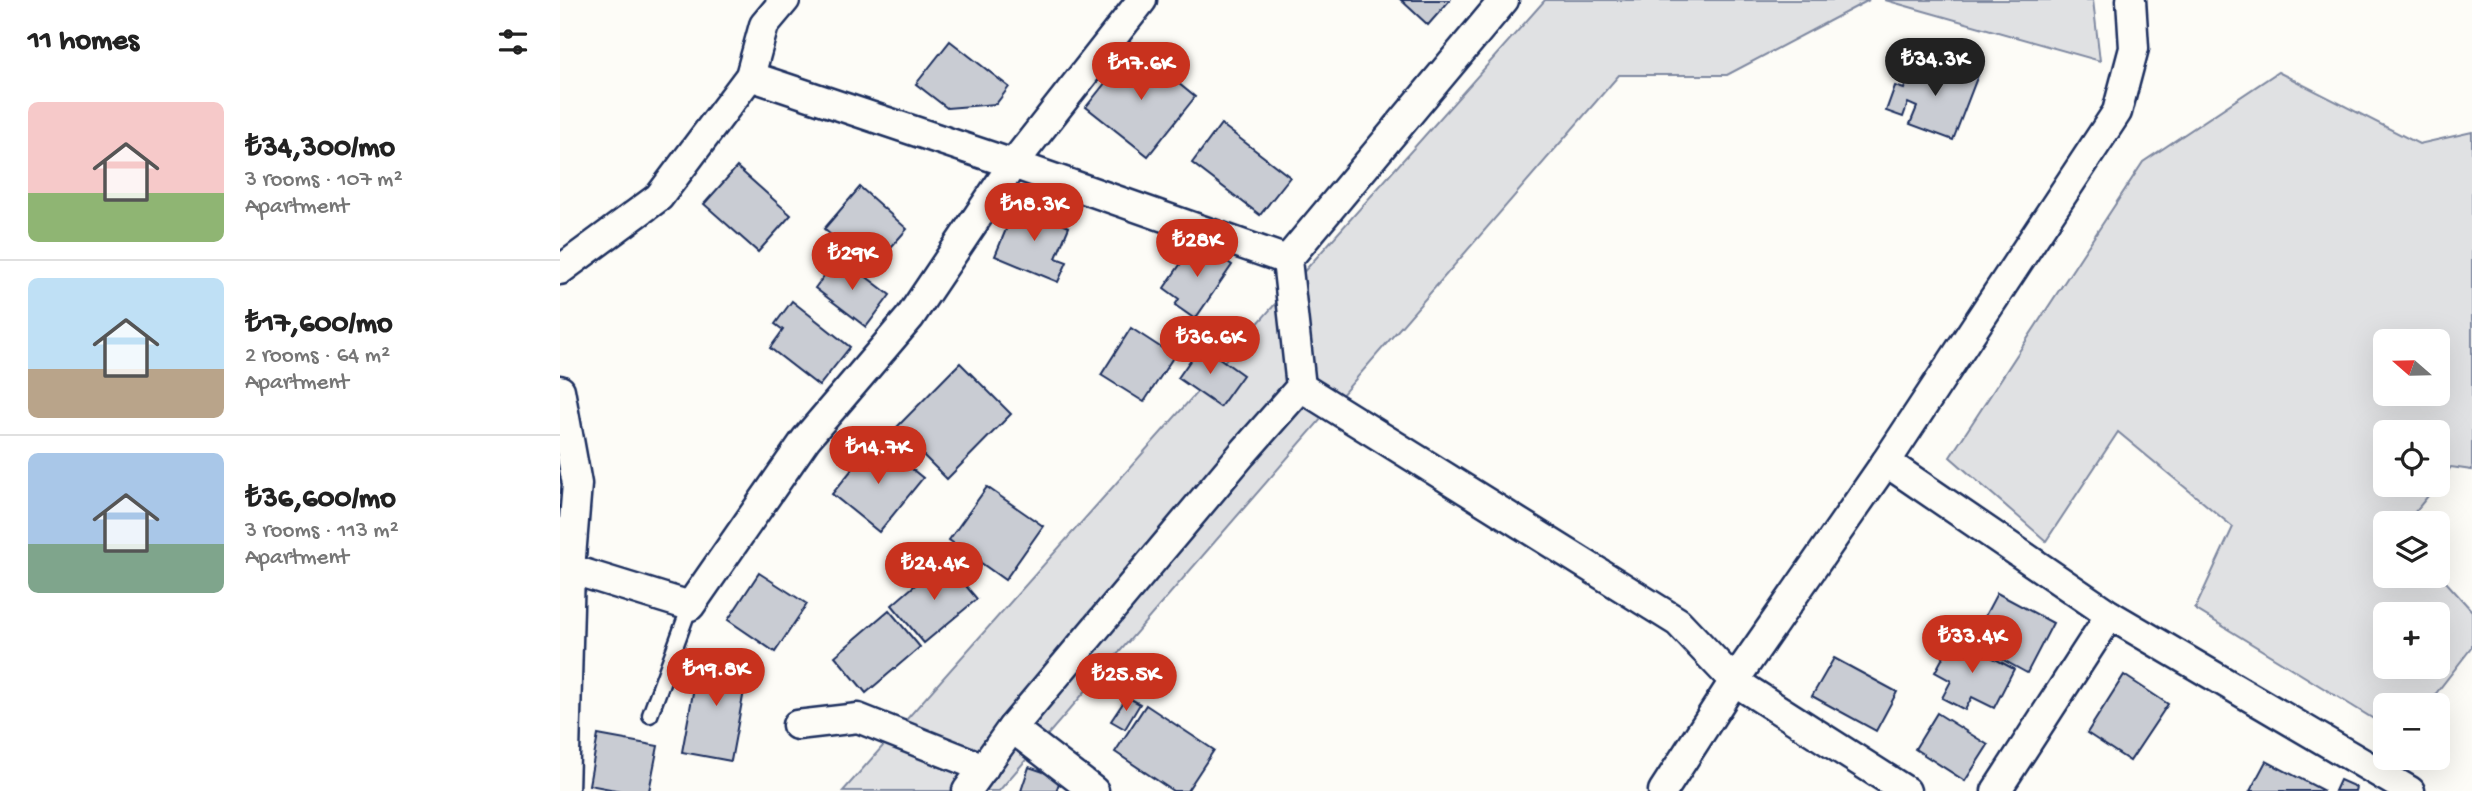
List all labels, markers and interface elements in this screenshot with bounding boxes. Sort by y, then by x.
icon: filters [494,23,532,61]
text: 11 homes [28,25,139,60]
pin: ₺34.3K [1878,38,1992,98]
pin: ₺17.6K [1084,42,1198,102]
text: ₺34.3K [1901,47,1969,74]
text: ₺17.6K [1108,51,1174,78]
icon: home [84,130,168,214]
text: ₺34,300/mo [245,132,395,167]
text: 3 rooms · 107 m² [245,167,403,194]
pin: ₺18.3K [977,184,1091,243]
text: ₺18.3K [1001,192,1067,219]
text: Apartment [245,194,349,221]
pin: ₺28K [1156,219,1238,279]
text: ₺28K [1172,228,1222,255]
pin: ₺29K [811,232,893,292]
text: ₺29K [828,241,876,268]
icon: home [84,306,168,390]
text: ₺17,600/mo [245,308,393,343]
pin: ₺36.6K [1153,316,1267,376]
text: ₺36.6K [1176,325,1244,352]
north arrow [2373,329,2450,406]
map controls [2373,329,2450,770]
text: 2 rooms · 64 m² [245,343,390,370]
text: Apartment [245,370,349,397]
button: locate [2373,420,2450,497]
pin: ₺14.7K [821,426,935,486]
text: ₺14.7K [845,435,911,462]
icon: home [84,481,168,565]
text: ₺36,600/mo [245,483,396,518]
button: layers [2373,511,2450,588]
text: 3 rooms · 113 m² [245,518,399,545]
pin: ₺24.4K [877,542,991,602]
text: Apartment [245,545,349,572]
text: ₺24.4K [901,551,967,578]
button: + [2373,602,2450,679]
pin: ₺33.4K [1915,616,2029,675]
text: ₺33.4K [1938,624,2006,651]
pin: ₺19.8K [659,648,773,708]
pin: ₺25.5K [1069,654,1183,713]
text: ₺19.8K [683,657,749,684]
text: ₺25.5K [1092,662,1160,689]
button: − [2373,693,2450,770]

